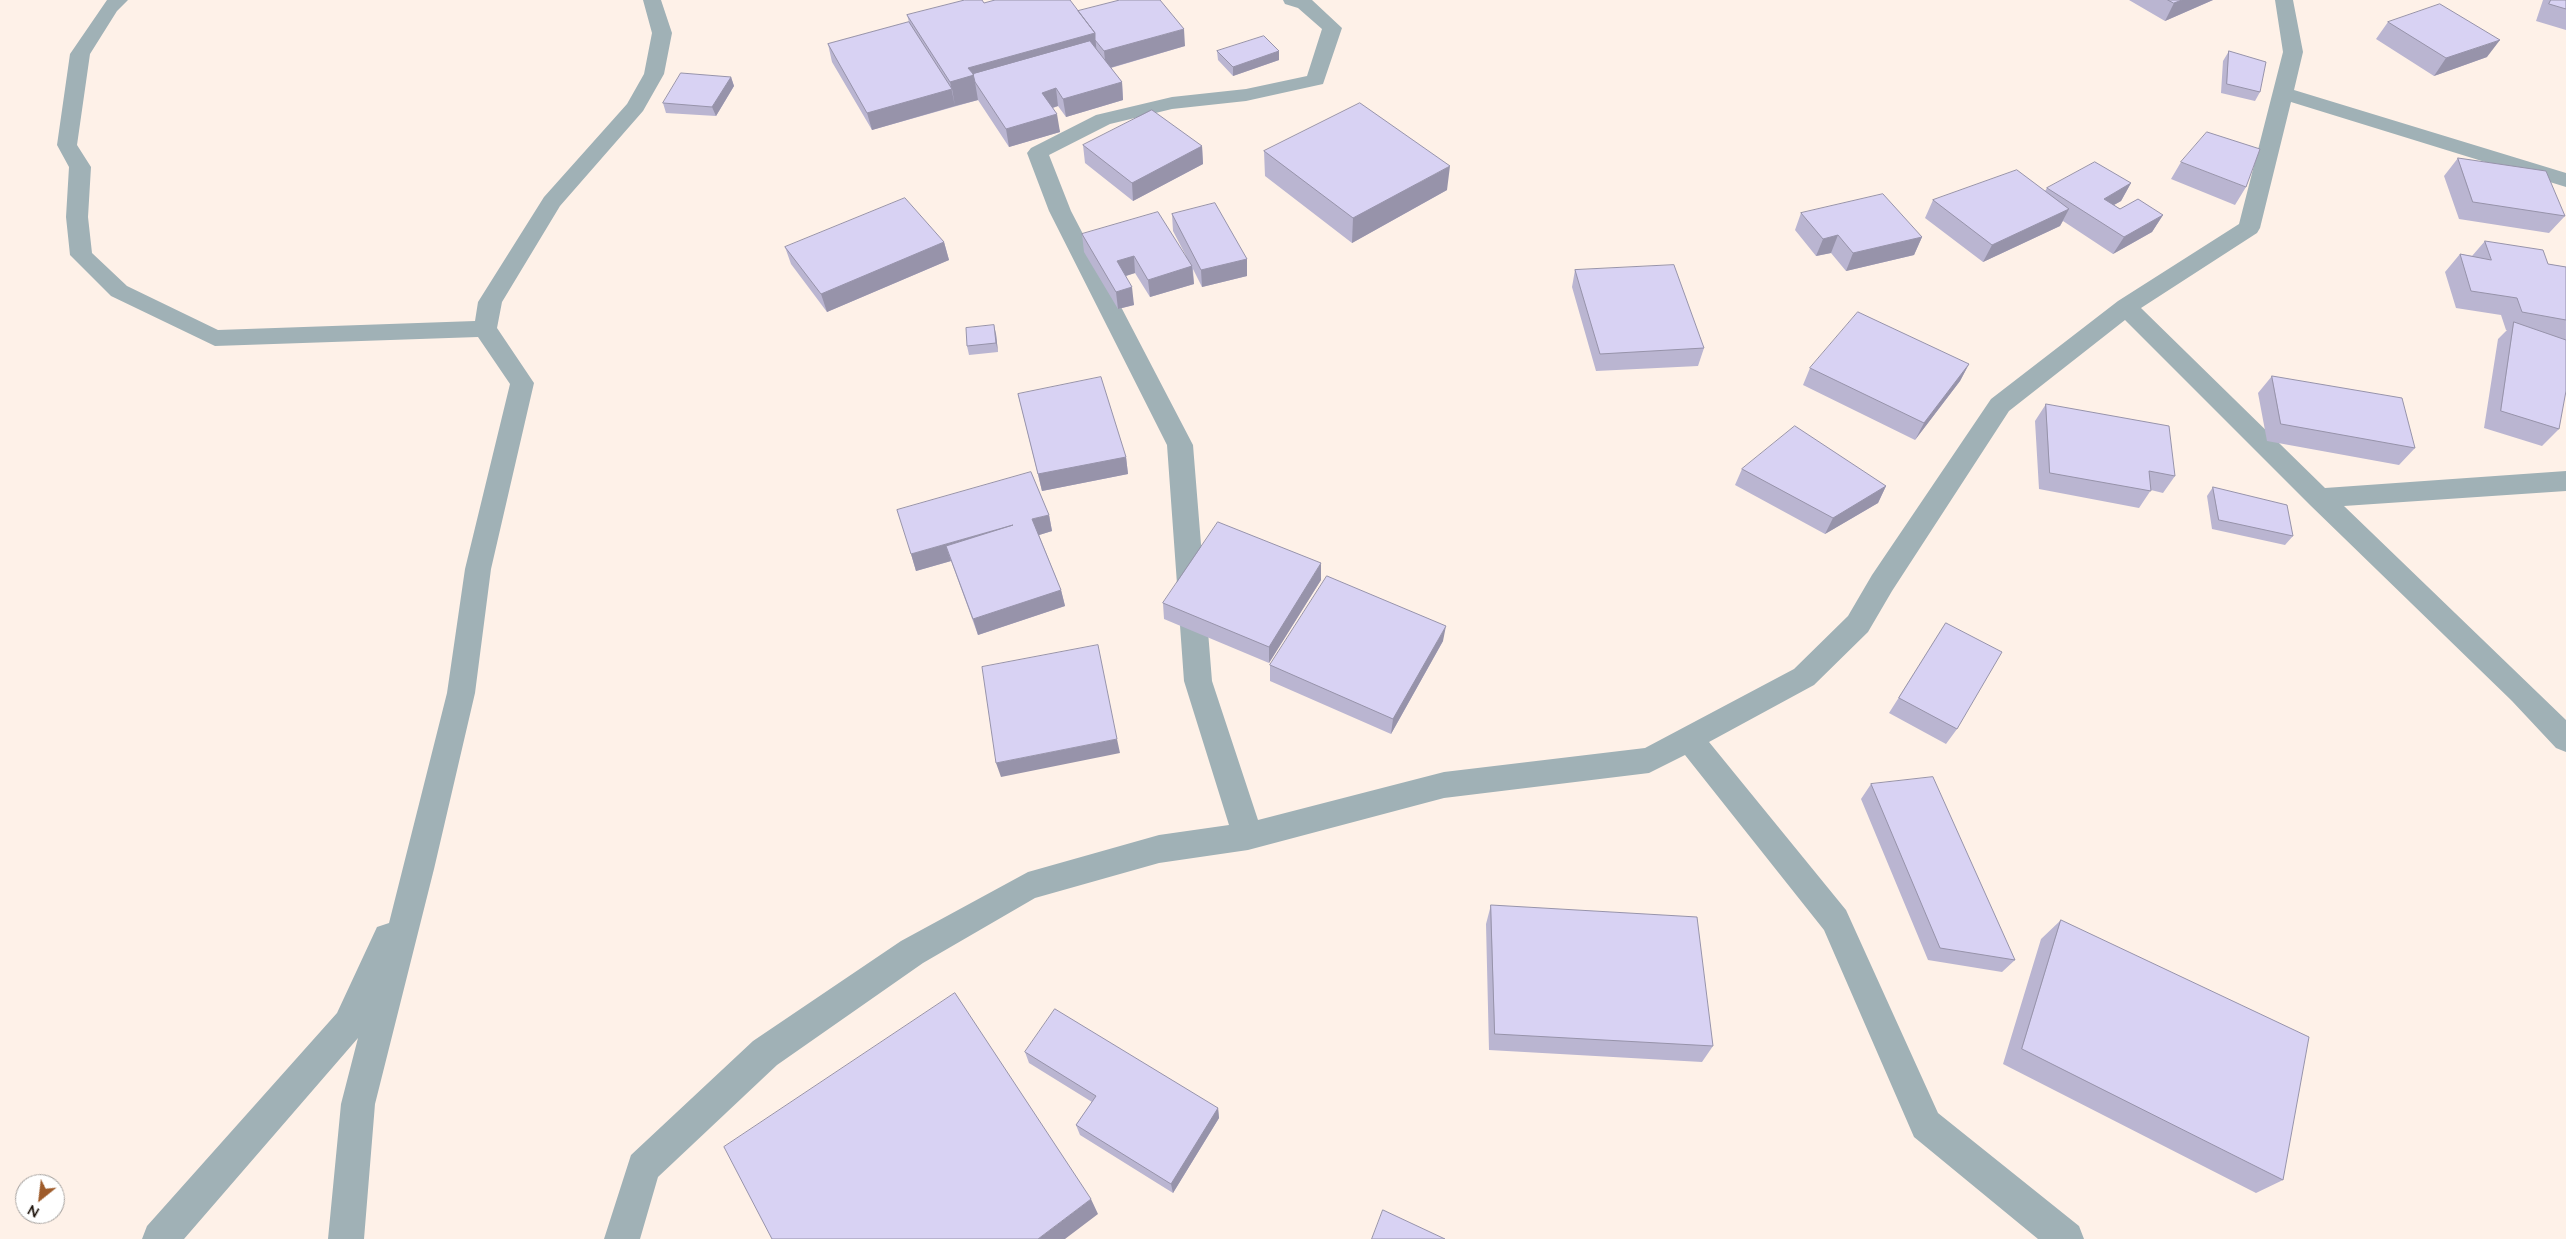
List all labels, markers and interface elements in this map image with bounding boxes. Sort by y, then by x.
north arrow [15,1174,65,1224]
text: N [24,1202,42,1222]

